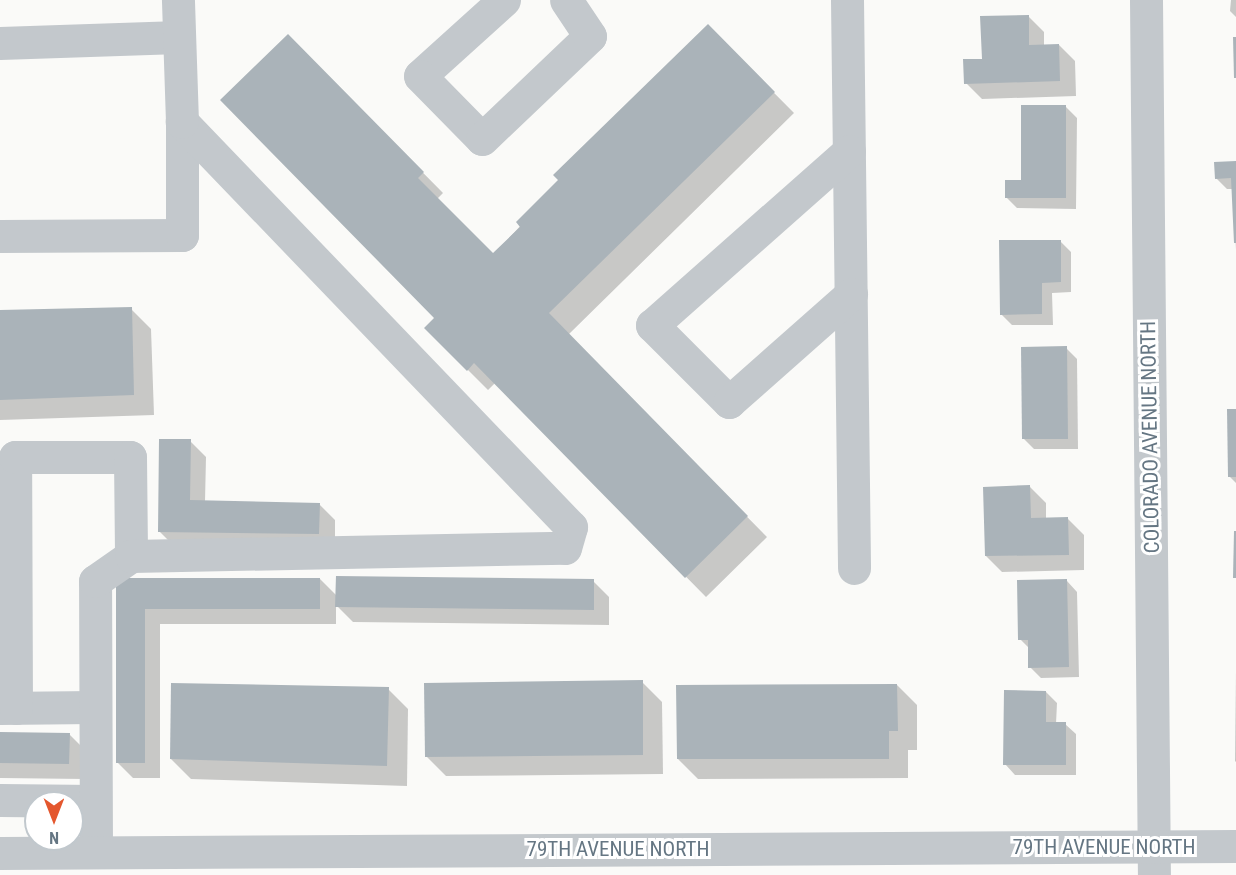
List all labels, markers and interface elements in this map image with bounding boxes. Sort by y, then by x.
street label: COLORADO AVENUE NORTH [1135,321,1165,553]
north arrow [24,791,84,851]
text: N [49,828,59,847]
street label: 79TH AVENUE NORTH [1013,834,1195,860]
street label: 79TH AVENUE NORTH [527,836,709,862]

